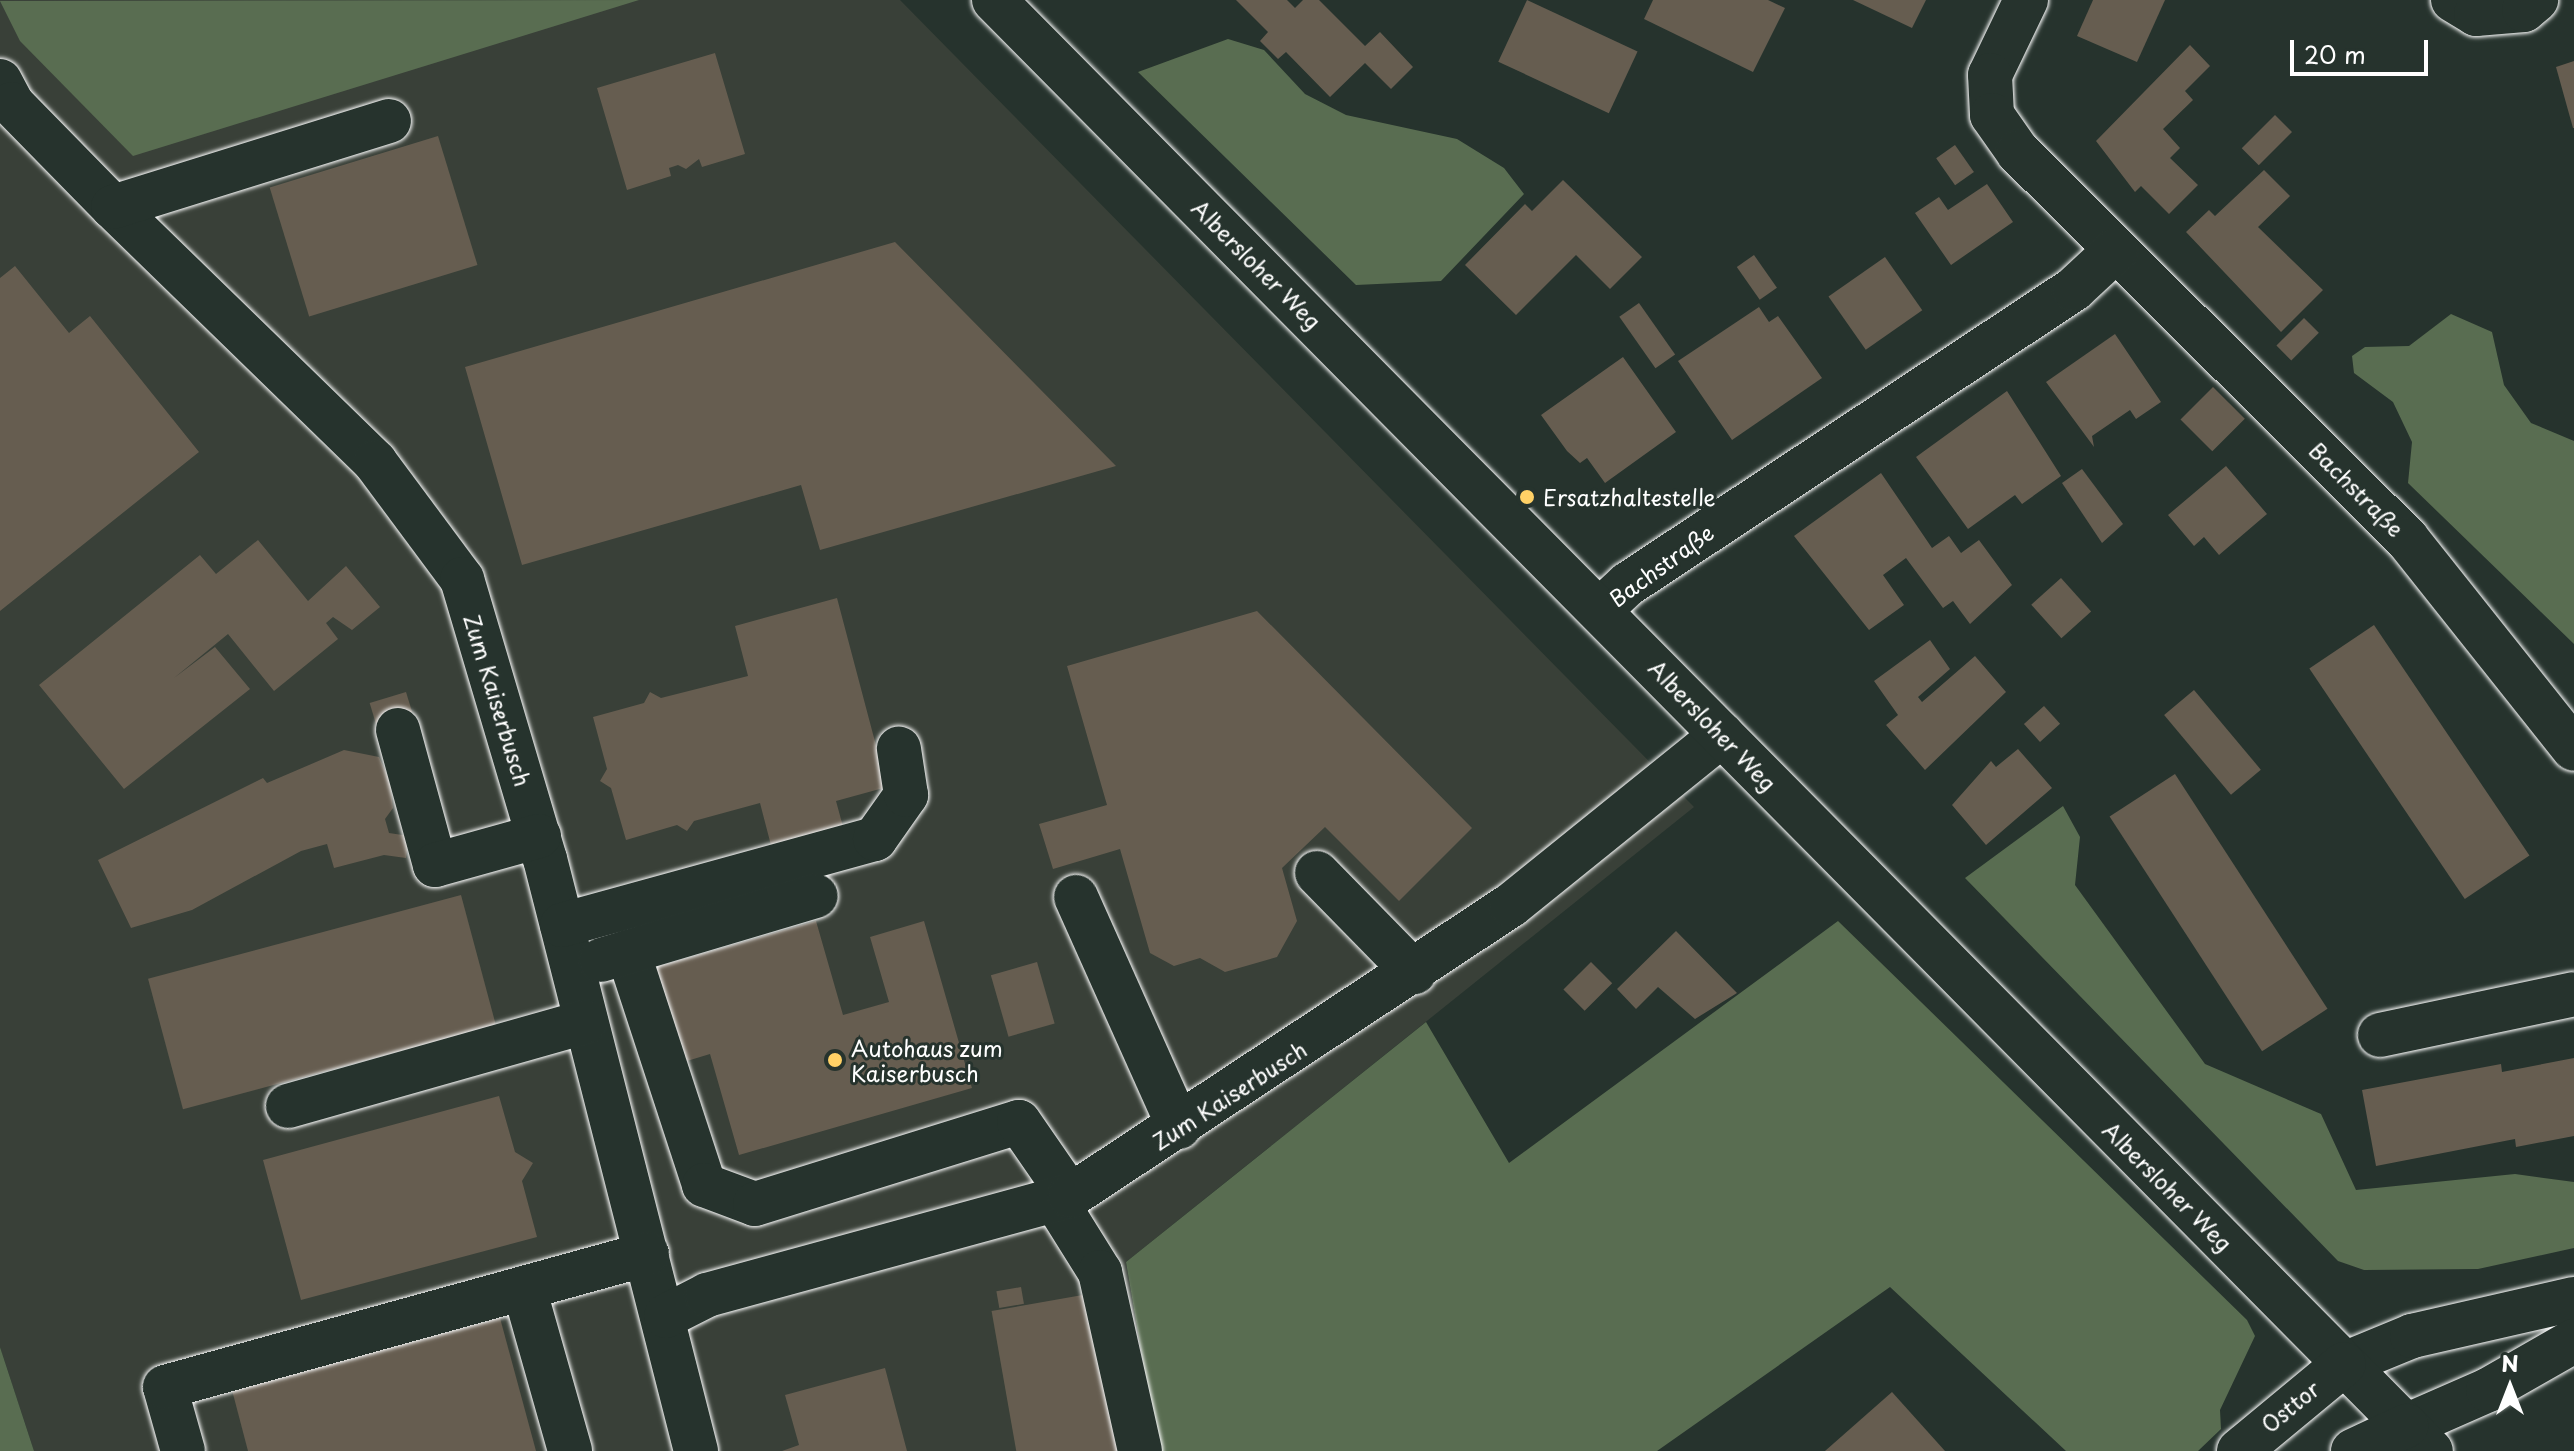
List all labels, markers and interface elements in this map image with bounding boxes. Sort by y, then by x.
scale bar [2294,24,2432,74]
text: 20 m [2304,36,2366,72]
street label: Albersloher Weg [1186,193,1328,335]
street label: Bachstraße [2304,436,2410,542]
place label: Ersatzhaltestelle [1543,484,1716,510]
marker: Ersatzhaltestelle [1518,488,1536,506]
street label: Bachstraße [1604,518,1718,612]
street label: Zum Kaiserbusch [459,610,537,790]
street label: Albersloher Weg [1643,653,1783,797]
place label: Autohaus zum Kaiserbusch [851,1034,1003,1086]
street label: Zum Kaiserbusch [1146,1035,1312,1155]
marker: Autohaus zum Kaiserbusch [826,1051,844,1069]
street label: Albersloher Weg [2097,1115,2239,1257]
text: N [2501,1346,2519,1379]
north arrow [2470,1347,2550,1427]
street label: Osttor [2256,1375,2324,1437]

